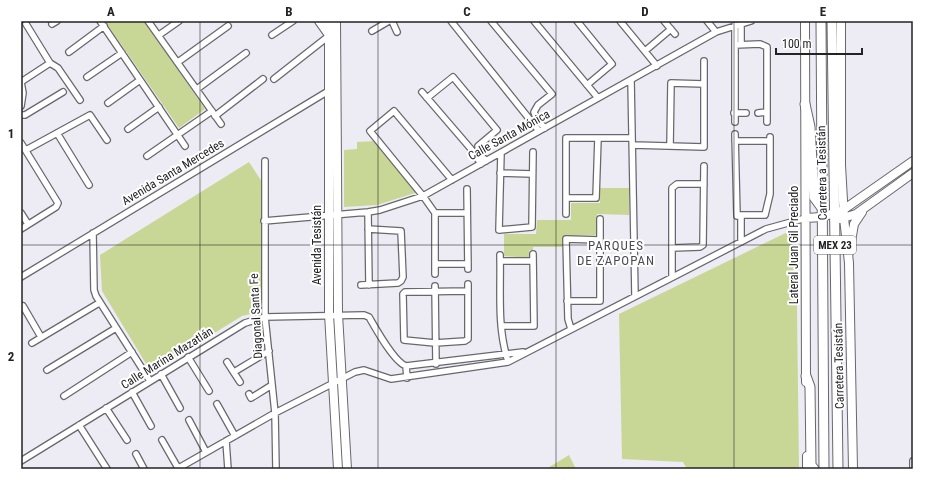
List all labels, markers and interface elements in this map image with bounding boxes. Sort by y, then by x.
text: A [107,4,115,19]
text: B [285,4,293,19]
text: C [463,4,471,19]
text: D [641,4,649,19]
text: E [820,4,827,19]
scale bar [776,30,862,56]
text: 100 m [782,37,812,51]
street label: Calle Santa Mónica [466,107,553,163]
street label: Carretera a Tesistán [814,125,830,221]
text: 1 [8,126,14,141]
street label: Avenida Santa Mercedes [119,136,227,208]
street label: Lateral Juan Gil Preciado [787,186,801,304]
street label: Avenida Tesistán [310,205,324,285]
road number: MEX 23 [814,236,856,254]
district label: PARQUES DE ZAPOPAN [577,238,655,268]
street label: Diagonal Santa Fe [247,273,265,359]
street label: Carretera Tesistán [831,323,847,409]
street label: Calle Marina Mazatlán [118,324,216,392]
text: 2 [8,349,15,364]

